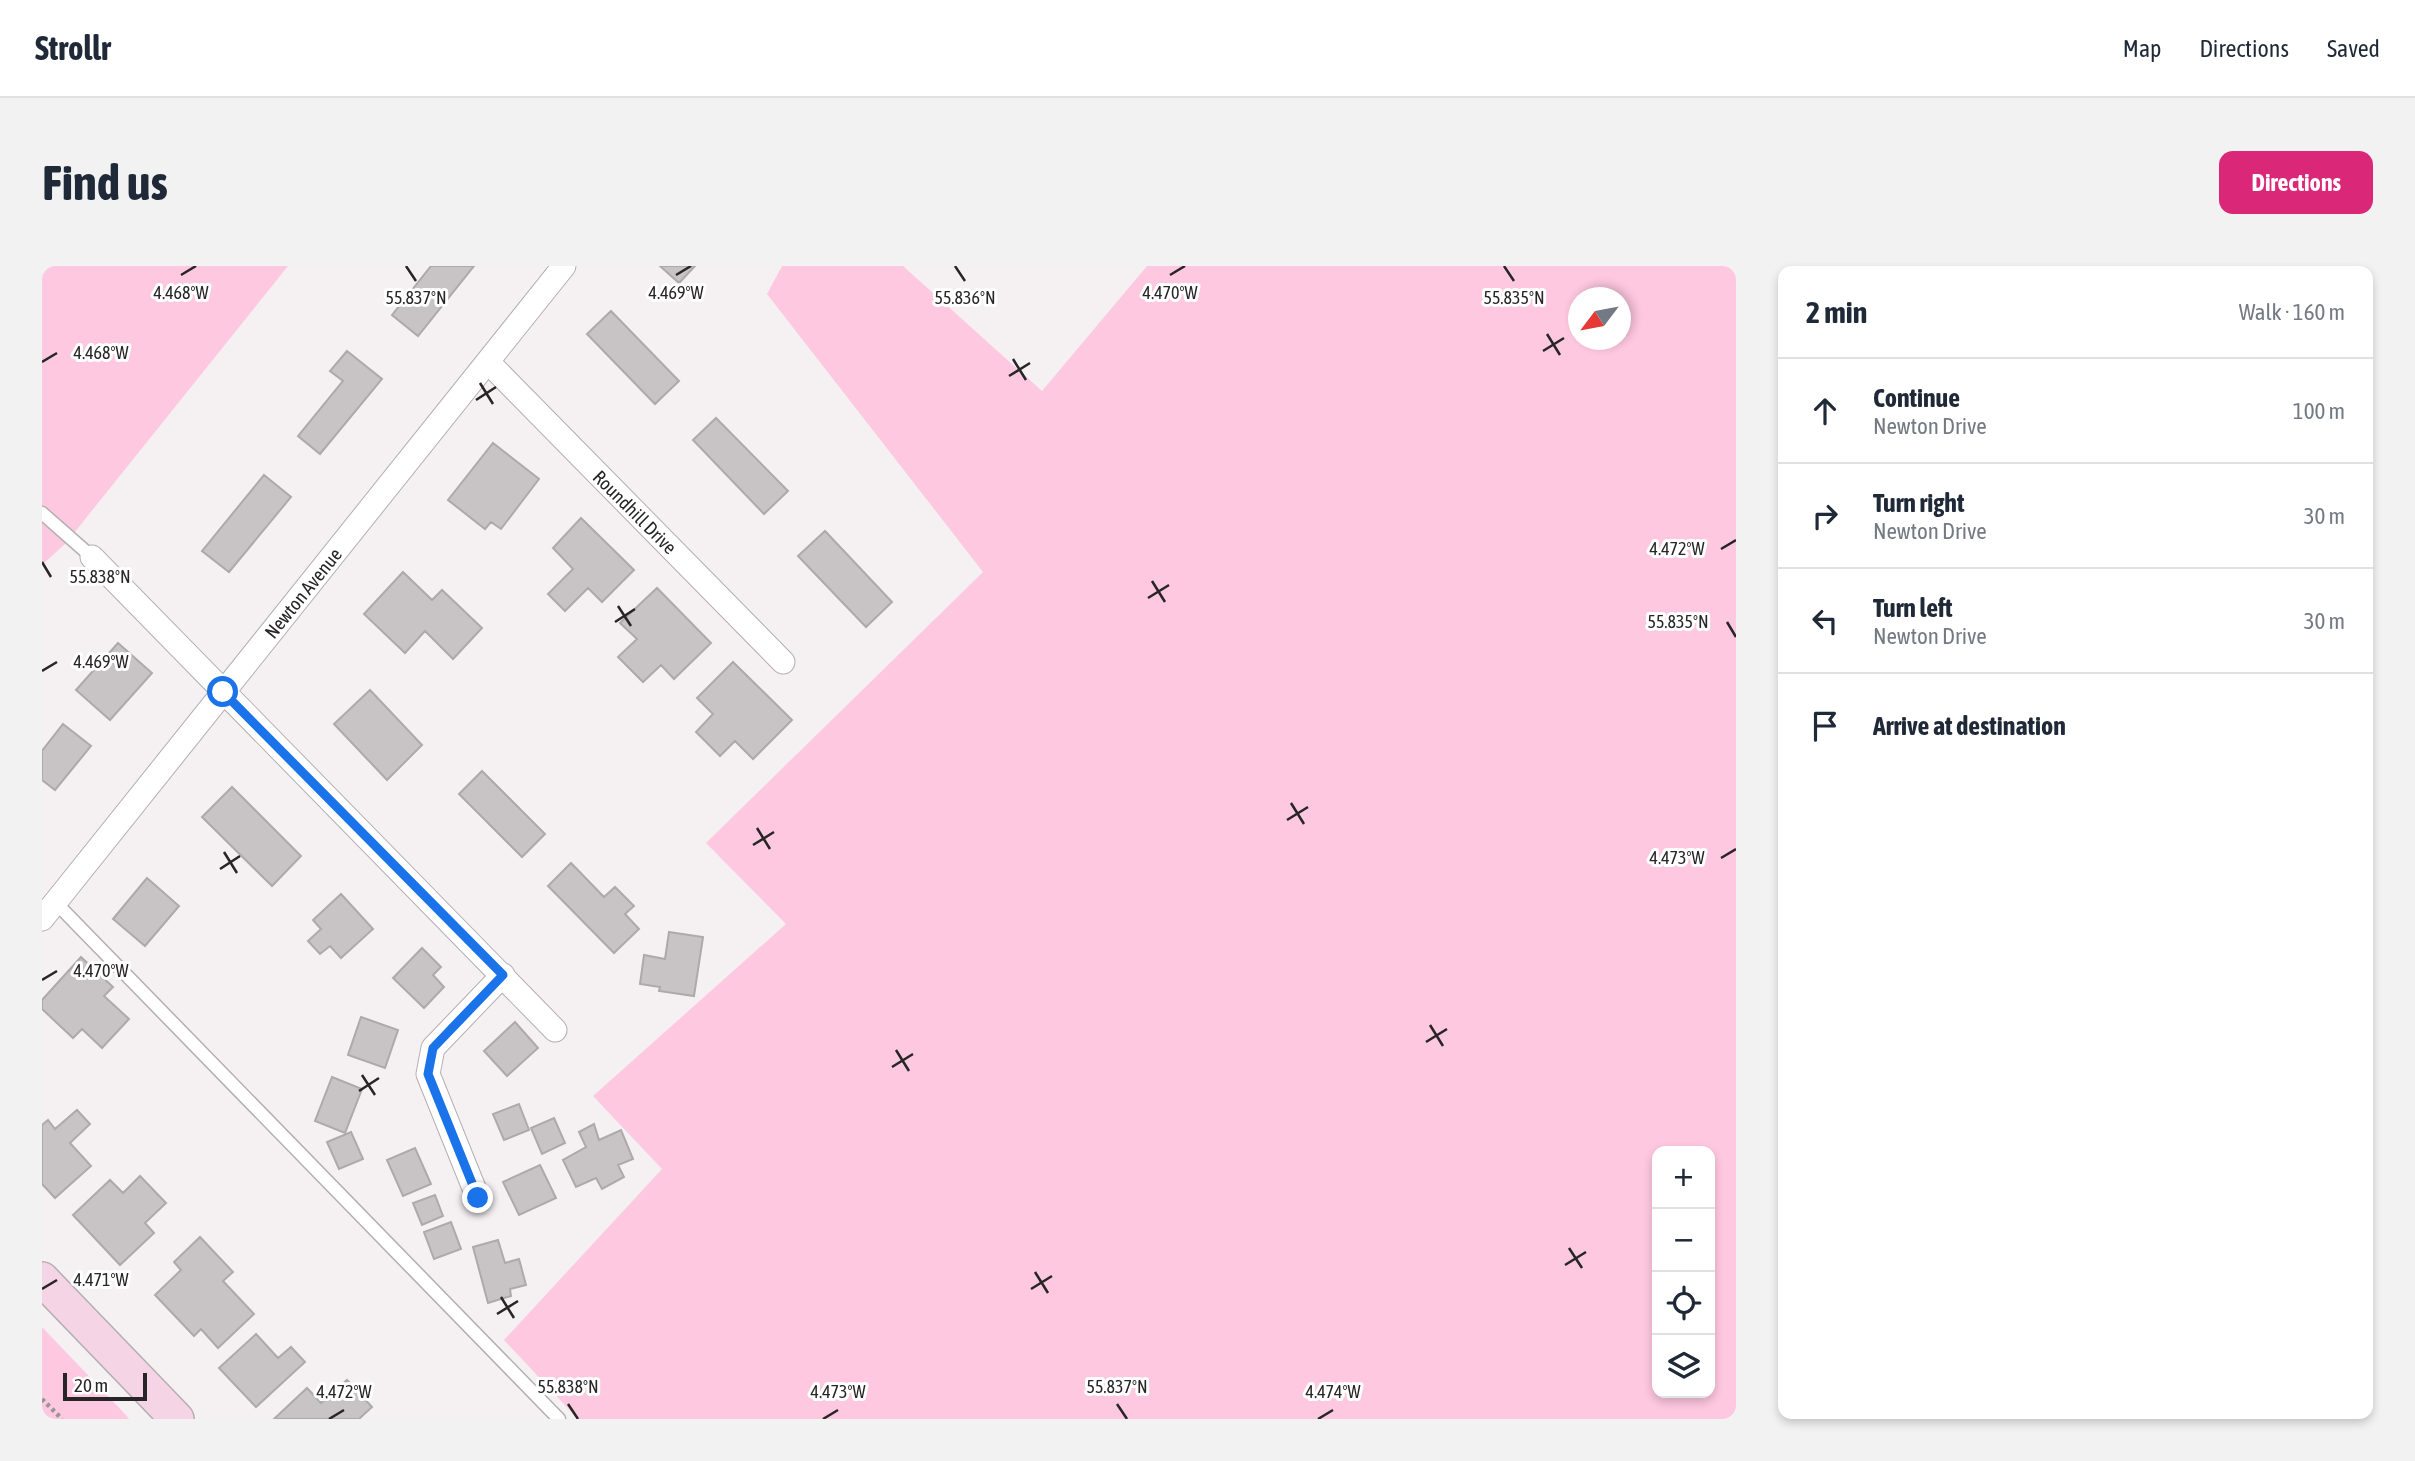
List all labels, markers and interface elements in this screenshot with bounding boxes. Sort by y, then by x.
text: Strollr [35,29,111,67]
text: Map [2123,35,2161,62]
text: Directions [2199,35,2289,62]
text: Saved [2327,35,2380,62]
button: Directions [2219,151,2373,214]
text: Find us [42,154,168,210]
text: 4.468°W [153,282,209,303]
text: 4.469°W [648,282,704,303]
text: 4.470°W [1142,282,1198,303]
text: 55.837°N [385,287,447,308]
text: 55.836°N [934,287,996,308]
text: 55.835°N [1483,287,1545,308]
north arrow [1568,287,1631,350]
text: 2 min [1806,295,1867,329]
text: Walk · 160 m [2239,299,2345,325]
text: 4.468°W [73,342,129,363]
text: Continue [1873,383,1960,413]
icon: ahead [1806,392,1844,430]
text: 100 m [2293,398,2345,424]
text: Newton Drive [1873,413,1987,439]
street label: Roundhill Drive [589,466,681,558]
text: Turn right [1873,488,1964,518]
icon: right [1806,497,1844,535]
text: 30 m [2304,503,2345,529]
text: Newton Drive [1873,518,1987,544]
text: 4.472°W [1649,538,1705,559]
street label: Newton Avenue [260,543,346,643]
text: 55.838°N [69,566,131,587]
text: Turn left [1873,593,1953,623]
icon: left [1806,602,1844,640]
text: 30 m [2304,608,2345,634]
text: 55.835°N [1647,611,1709,632]
text: Newton Drive [1873,623,1987,649]
text: 4.469°W [73,651,129,672]
route start [207,676,238,707]
icon: arrive [1806,707,1844,745]
text: Arrive at destination [1873,711,2066,741]
text: 4.473°W [1649,847,1705,868]
text: 4.470°W [73,960,129,981]
map controls [1652,1146,1715,1398]
button: + [1652,1146,1715,1209]
route end [462,1182,493,1213]
button: − [1652,1209,1715,1272]
text: 4.471°W [73,1269,129,1290]
button: locate [1652,1272,1715,1335]
button: layers [1652,1335,1715,1398]
scale bar [63,1370,147,1402]
text: 20 m [74,1374,108,1396]
text: 55.838°N [537,1376,599,1397]
text: 55.837°N [1086,1376,1148,1397]
text: 4.472°W [316,1381,372,1402]
text: 4.473°W [810,1381,866,1402]
text: 4.474°W [1305,1381,1361,1402]

